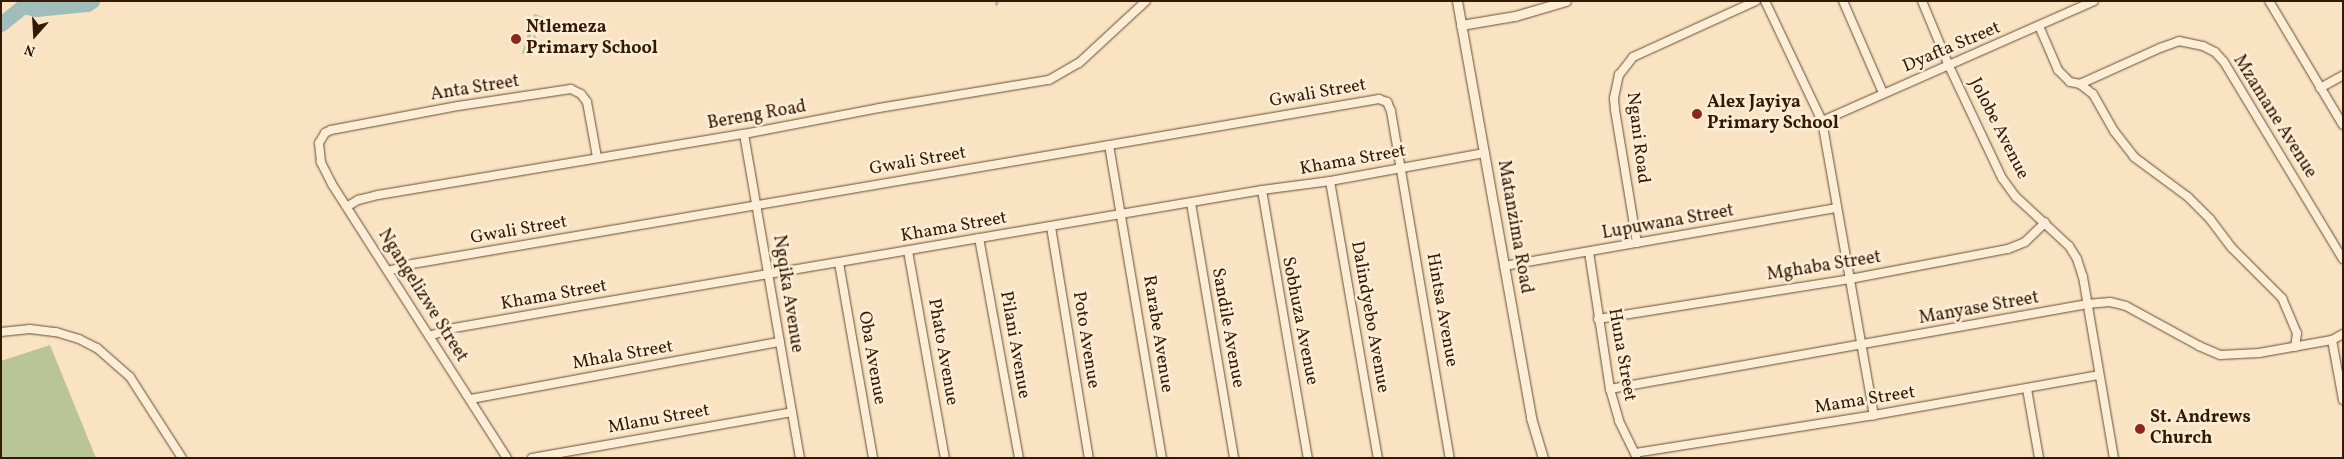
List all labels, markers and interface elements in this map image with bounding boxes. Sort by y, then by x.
north arrow [10,10,60,60]
place label: Ntlemeza Primary School [526,18,658,60]
street label: Dyafta Street [1900,18,2004,78]
marker: Ntlemeza Primary School [510,33,522,45]
text: N [22,39,38,60]
street label: Mzamane Avenue [2227,51,2321,183]
street label: Anta Street [429,71,521,107]
street label: Gwali Street [1268,75,1368,113]
street label: Jolobe Avenue [1963,75,2033,183]
street label: Ngani Road [1621,91,1653,185]
place label: Alex Jayiya Primary School [1707,93,1839,136]
street label: Bereng Road [706,97,808,135]
marker: Alex Jayiya Primary School [1691,108,1703,120]
street label: Khama Street [1298,141,1408,181]
street label: Gwali Street [868,143,968,181]
street label: Matanzima Road [1492,159,1536,295]
street label: Lupuwana Street [1600,201,1736,245]
street label: Khama Street [899,208,1009,248]
street label: Gwali Street [469,212,569,250]
street label: Ngangelizwe Street [372,225,472,367]
street label: Ngqika Avenue [767,234,807,354]
street label: Dalindyebo Avenue [1345,239,1393,395]
street label: Mghaba Street [1765,247,1883,287]
street label: Hintsa Avenue [1420,251,1462,369]
street label: Sobhuza Avenue [1276,255,1322,387]
street label: Sandile Avenue [1206,266,1248,390]
street label: Rarabe Avenue [1137,274,1177,394]
street label: Khama Street [499,276,609,316]
street label: Manyase Street [1917,288,2041,330]
street label: Pilani Avenue [994,290,1034,400]
street label: Poto Avenue [1067,290,1103,390]
street label: Phato Avenue [922,297,962,407]
street label: Huna Street [1602,307,1640,403]
street label: Oba Avenue [852,310,890,406]
street label: Mhala Street [571,337,675,375]
street label: Mama Street [1813,382,1917,420]
street label: Mlanu Street [607,400,711,440]
place label: St. Andrews Church [2150,408,2251,450]
marker: St. Andrews Church [2134,423,2146,435]

